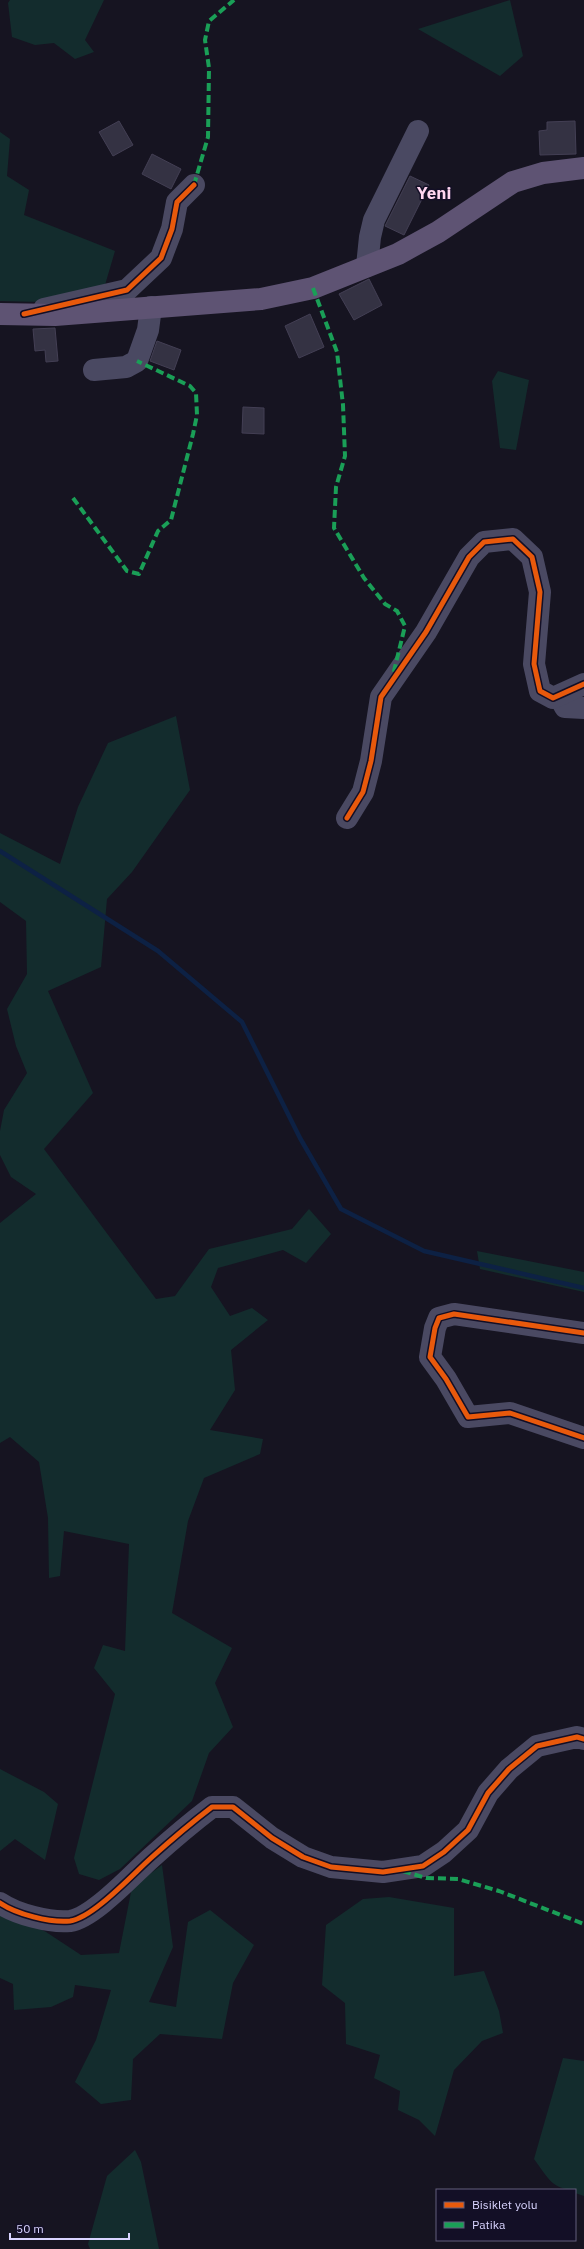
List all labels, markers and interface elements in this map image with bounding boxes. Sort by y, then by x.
district label: Yeni [417,182,451,204]
legend [436,2189,576,2241]
text: Bisiklet yolu [472,2197,538,2212]
scale bar [10,2215,129,2241]
text: Patika [472,2217,506,2232]
text: 50 m [16,2221,44,2236]

